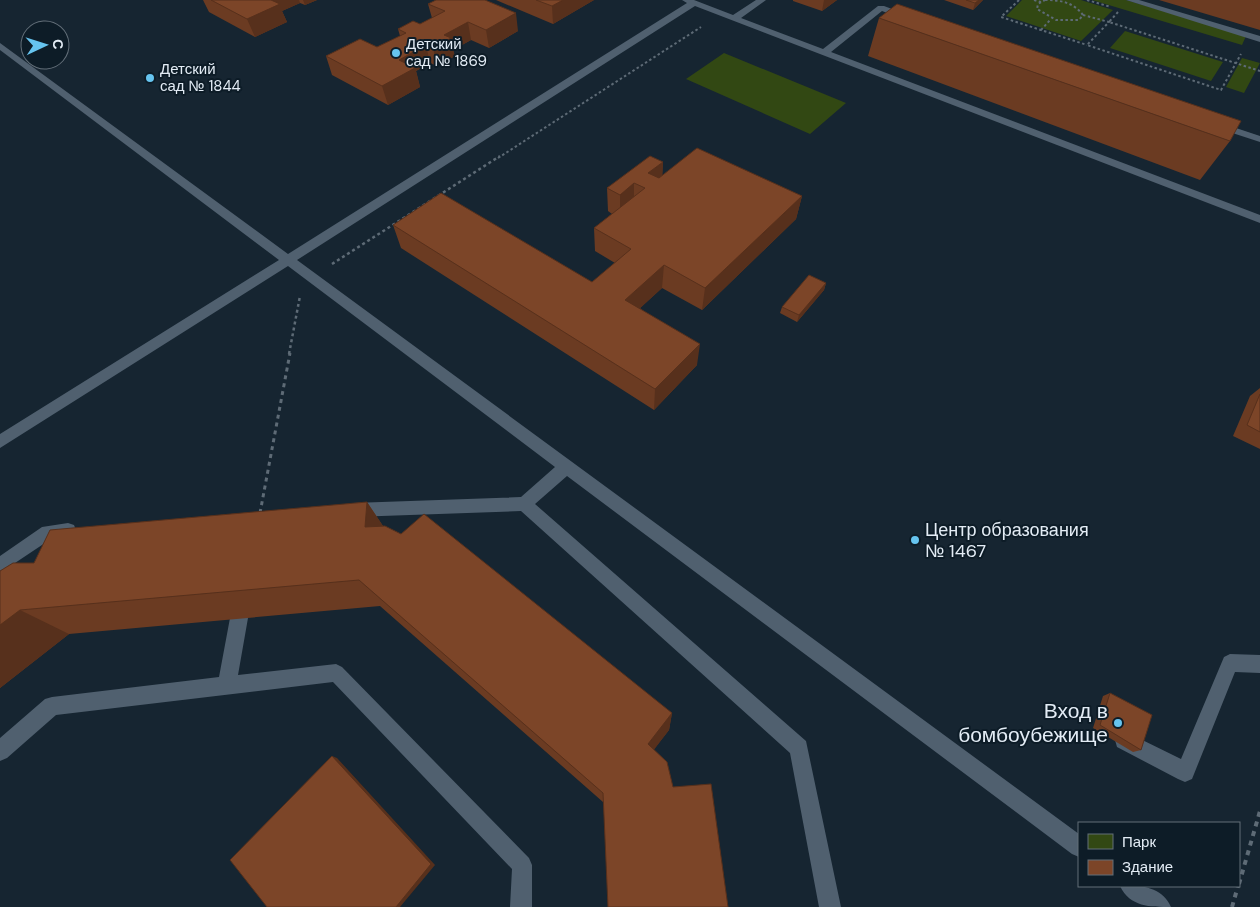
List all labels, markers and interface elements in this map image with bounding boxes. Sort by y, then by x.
north arrow [20,20,70,70]
place label: Детский сад № 1869 [406,34,487,71]
text: С [49,38,67,50]
marker: Детский сад № 1869 [390,47,402,59]
place label: Детский сад № 1844 [160,59,241,96]
marker: Детский сад № 1844 [144,72,156,84]
place label: Центр образования № 1467 [925,518,1089,563]
marker: Центр образования № 1467 [909,534,921,546]
place label: Вход в бомбоубежище [958,697,1108,749]
marker: Вход в бомбоубежище [1112,717,1124,729]
legend [1078,822,1240,887]
text: Парк [1122,832,1156,852]
text: Здание [1122,857,1173,877]

